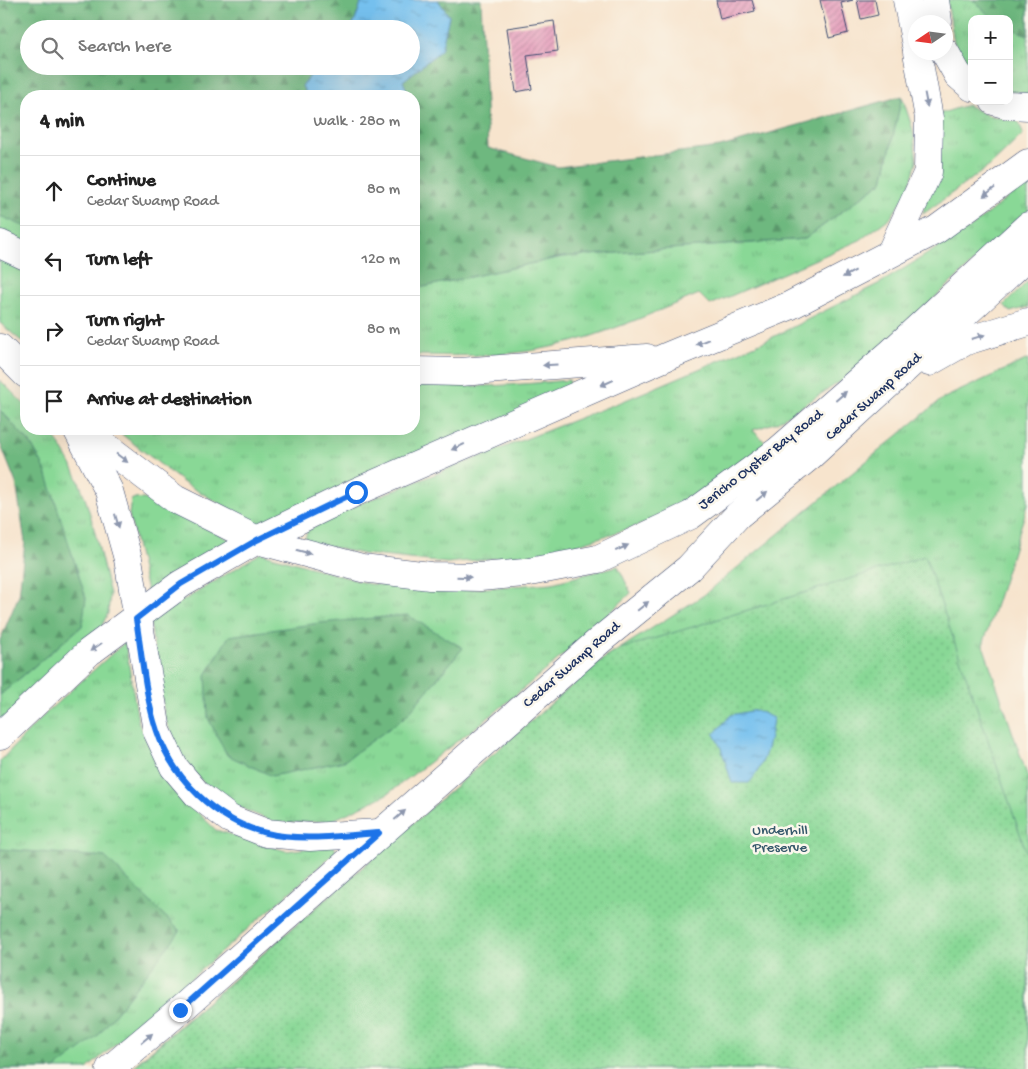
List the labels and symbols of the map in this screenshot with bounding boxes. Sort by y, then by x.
north arrow [908,15,953,60]
one-way arrow [922,93,930,108]
one-way arrow [982,187,996,197]
one-way arrow [842,270,857,278]
one-way arrow [970,333,985,341]
one-way arrow [694,338,709,346]
street label: Cedar Swamp Road [822,348,927,445]
one-way arrow [541,362,557,370]
one-way arrow [600,379,614,387]
one-way arrow [834,391,847,402]
street label: Jericho Oyster Bay Road [695,405,828,514]
one-way arrow [451,444,465,452]
one-way arrow [115,453,128,464]
route start [345,481,368,504]
one-way arrow [755,490,768,501]
one-way arrow [114,514,122,529]
one-way arrow [615,543,629,551]
one-way arrow [296,548,311,556]
one-way arrow [456,573,472,581]
one-way arrow [636,600,649,611]
street label: Cedar Swamp Road [520,617,625,712]
one-way arrow [90,642,103,652]
one-way arrow [394,809,407,820]
park label: Underhill Preserve [752,822,808,857]
route end [169,999,192,1022]
one-way arrow [141,1032,154,1043]

